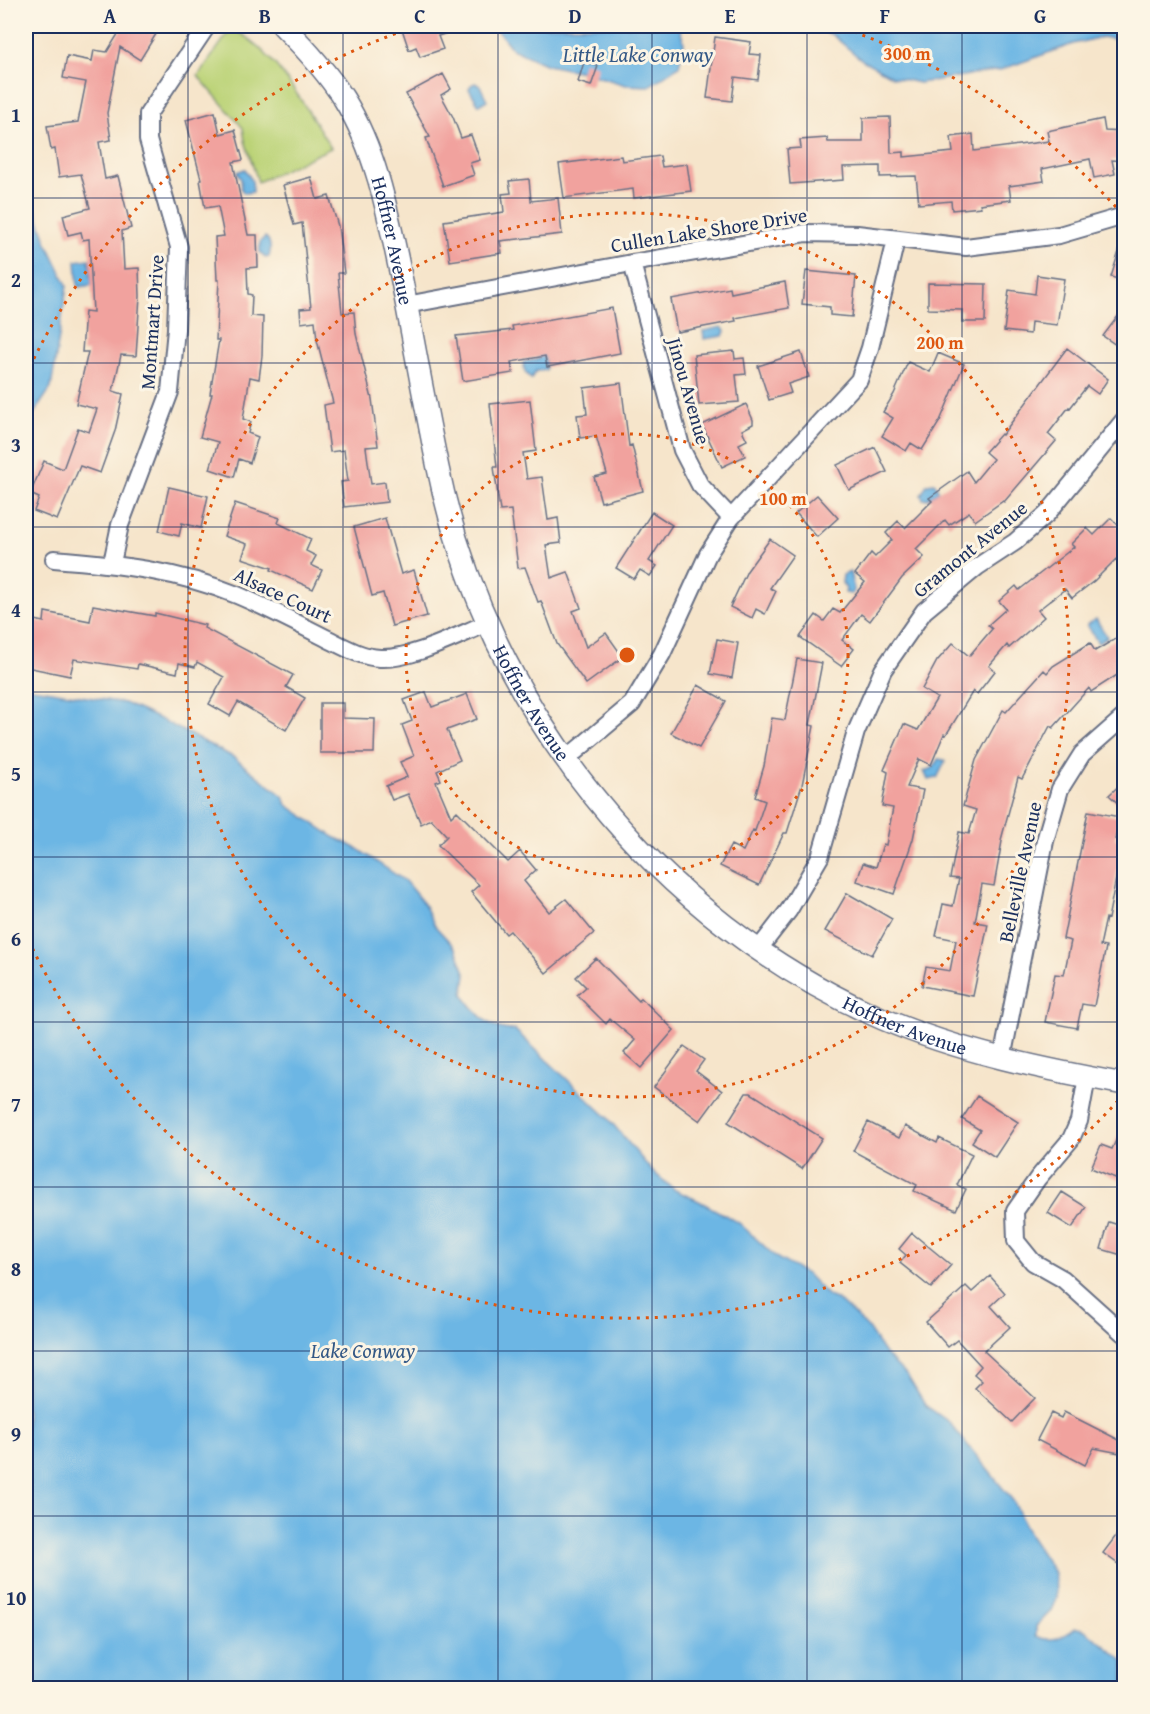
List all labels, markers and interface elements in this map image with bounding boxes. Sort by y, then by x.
text: A [104,1,117,30]
text: B [259,1,271,30]
text: C [414,1,426,30]
text: D [568,1,582,30]
text: E [725,1,736,30]
text: F [880,1,890,30]
text: G [1034,1,1046,30]
water label: Little Lake Conway [562,39,714,70]
text: 300 m [883,40,931,67]
text: 1 [11,100,21,129]
street label: Hoffner Avenue [364,173,421,307]
street label: Cullen Lake Shore Drive [609,200,809,259]
street label: Montmart Drive [132,253,171,390]
text: 2 [11,265,21,294]
text: 200 m [916,329,964,356]
street label: Jinou Avenue [660,331,719,448]
text: 3 [11,430,21,459]
text: 100 m [759,485,807,512]
street label: Gramont Avenue [906,493,1033,604]
street label: Alsace Court [230,559,337,630]
text: 4 [11,595,21,624]
street label: Hoffner Avenue [486,639,578,767]
centre of rings [617,645,637,665]
text: 5 [11,759,21,788]
street label: Belleville Avenue [990,799,1049,945]
text: 6 [11,924,21,953]
street label: Hoffner Avenue [838,988,971,1062]
text: 7 [11,1089,21,1118]
text: 8 [11,1254,21,1283]
water label: Lake Conway [310,1335,415,1366]
text: 9 [11,1419,21,1448]
text: 10 [6,1583,26,1612]

